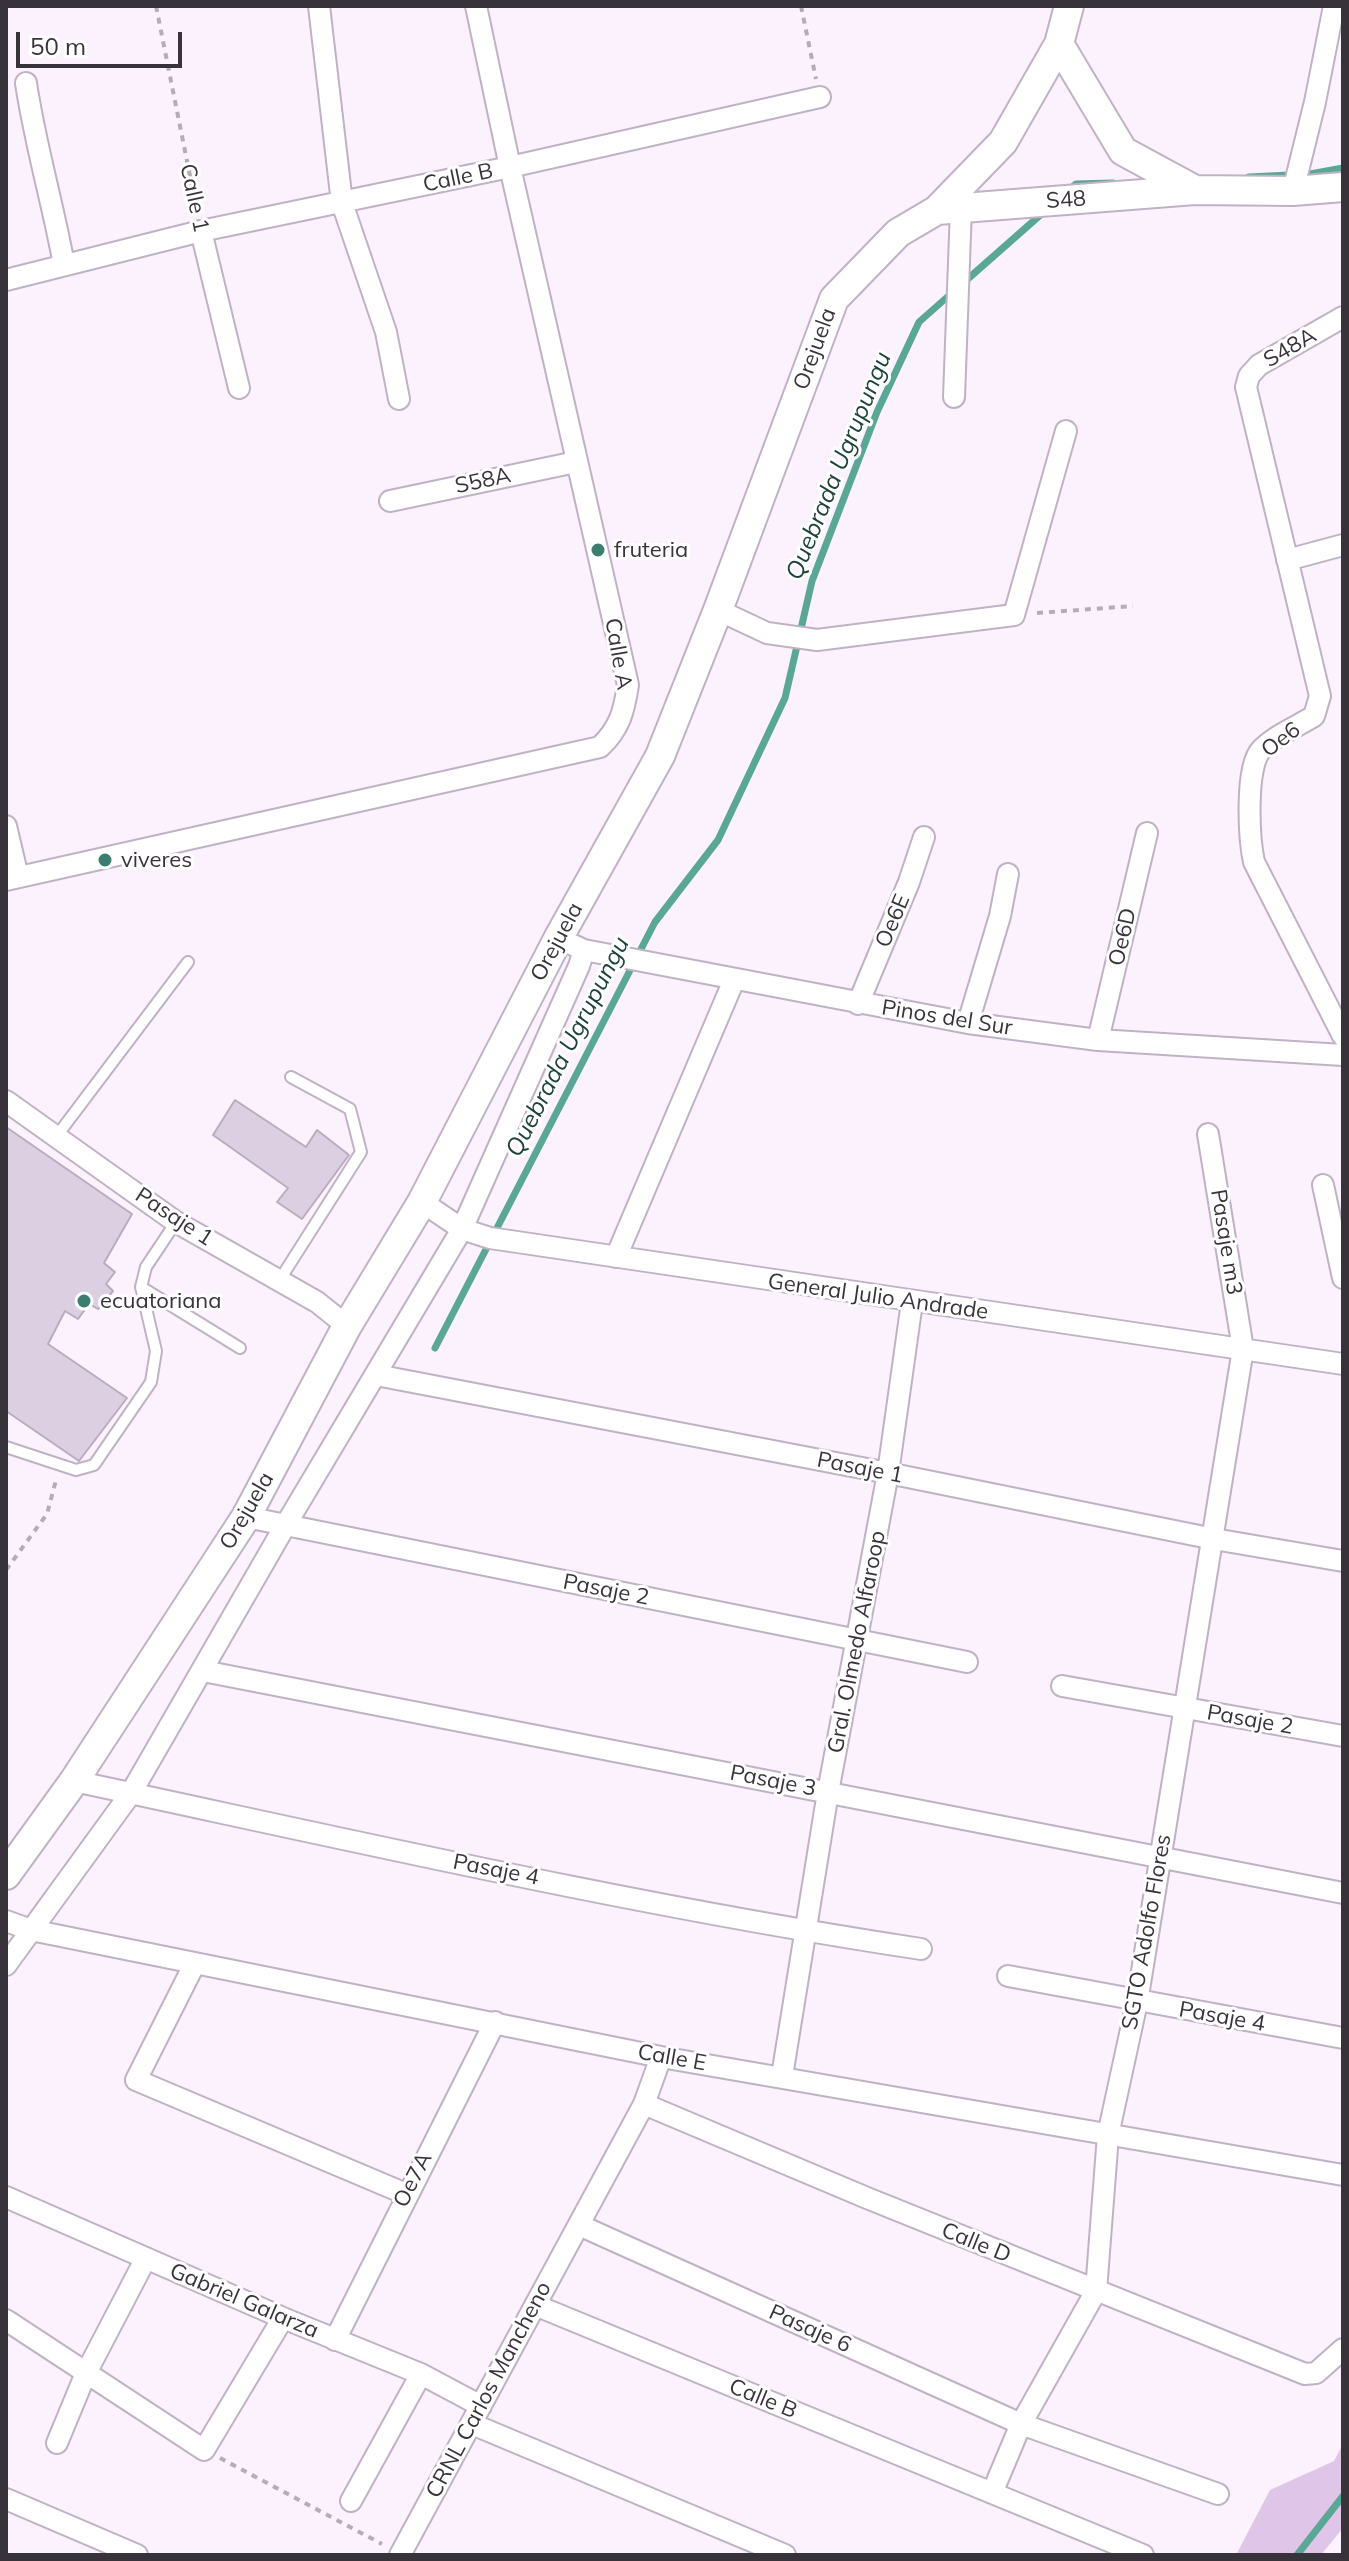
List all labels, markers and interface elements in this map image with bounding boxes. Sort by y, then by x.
scale bar [20,16,186,66]
text: 50 m [30,31,86,61]
street label: Calle B [421,158,495,198]
street label: Calle 1 [174,161,214,235]
street label: S48 [1045,185,1087,215]
street label: Orejuela [788,304,842,394]
street label: S48A [1259,322,1321,374]
water label: Quebrada Ugrupungu [780,348,898,584]
street label: S58A [453,462,513,500]
place label: fruteria [614,537,688,563]
marker: fruteria [589,541,607,559]
street label: Calle A [599,616,637,692]
street label: Oe6 [1256,717,1306,763]
place label: viveres [121,847,192,873]
marker: viveres [96,851,114,869]
street label: Oe6E [870,890,916,952]
street label: Orejuela [525,898,589,986]
street label: Oe6D [1104,905,1142,969]
water label: Quebrada Ugrupungu [500,932,636,1162]
street label: Pinos del Sur [880,995,1014,1041]
street label: Pasaje 1 [130,1182,218,1252]
street label: Pasaje m3 [1205,1187,1247,1297]
street label: General Julio Andrade [766,1268,990,1326]
place label: ecuatoriana [100,1288,221,1314]
marker: ecuatoriana [75,1292,93,1310]
street label: Pasaje 1 [815,1447,905,1489]
street label: Orejuela [214,1468,280,1554]
street label: Gral. Olmedo Alfaroop [822,1528,892,1756]
street label: Pasaje 2 [561,1569,651,1611]
street label: Pasaje 2 [1205,1699,1295,1741]
street label: Pasaje 3 [728,1760,818,1802]
street label: SGTO Adolfo Flores [1117,1832,1177,2032]
street label: Pasaje 4 [451,1849,541,1891]
street label: Pasaje 4 [1177,1996,1267,2038]
street label: Calle E [636,2039,708,2077]
street label: Oe7A [388,2148,438,2212]
street label: Calle D [937,2217,1015,2269]
street label: Gabriel Galarza [166,2258,322,2344]
street label: CRNL Carlos Mancheno [421,2277,557,2503]
street label: Pasaje 6 [765,2299,855,2359]
street label: Calle B [725,2373,801,2425]

